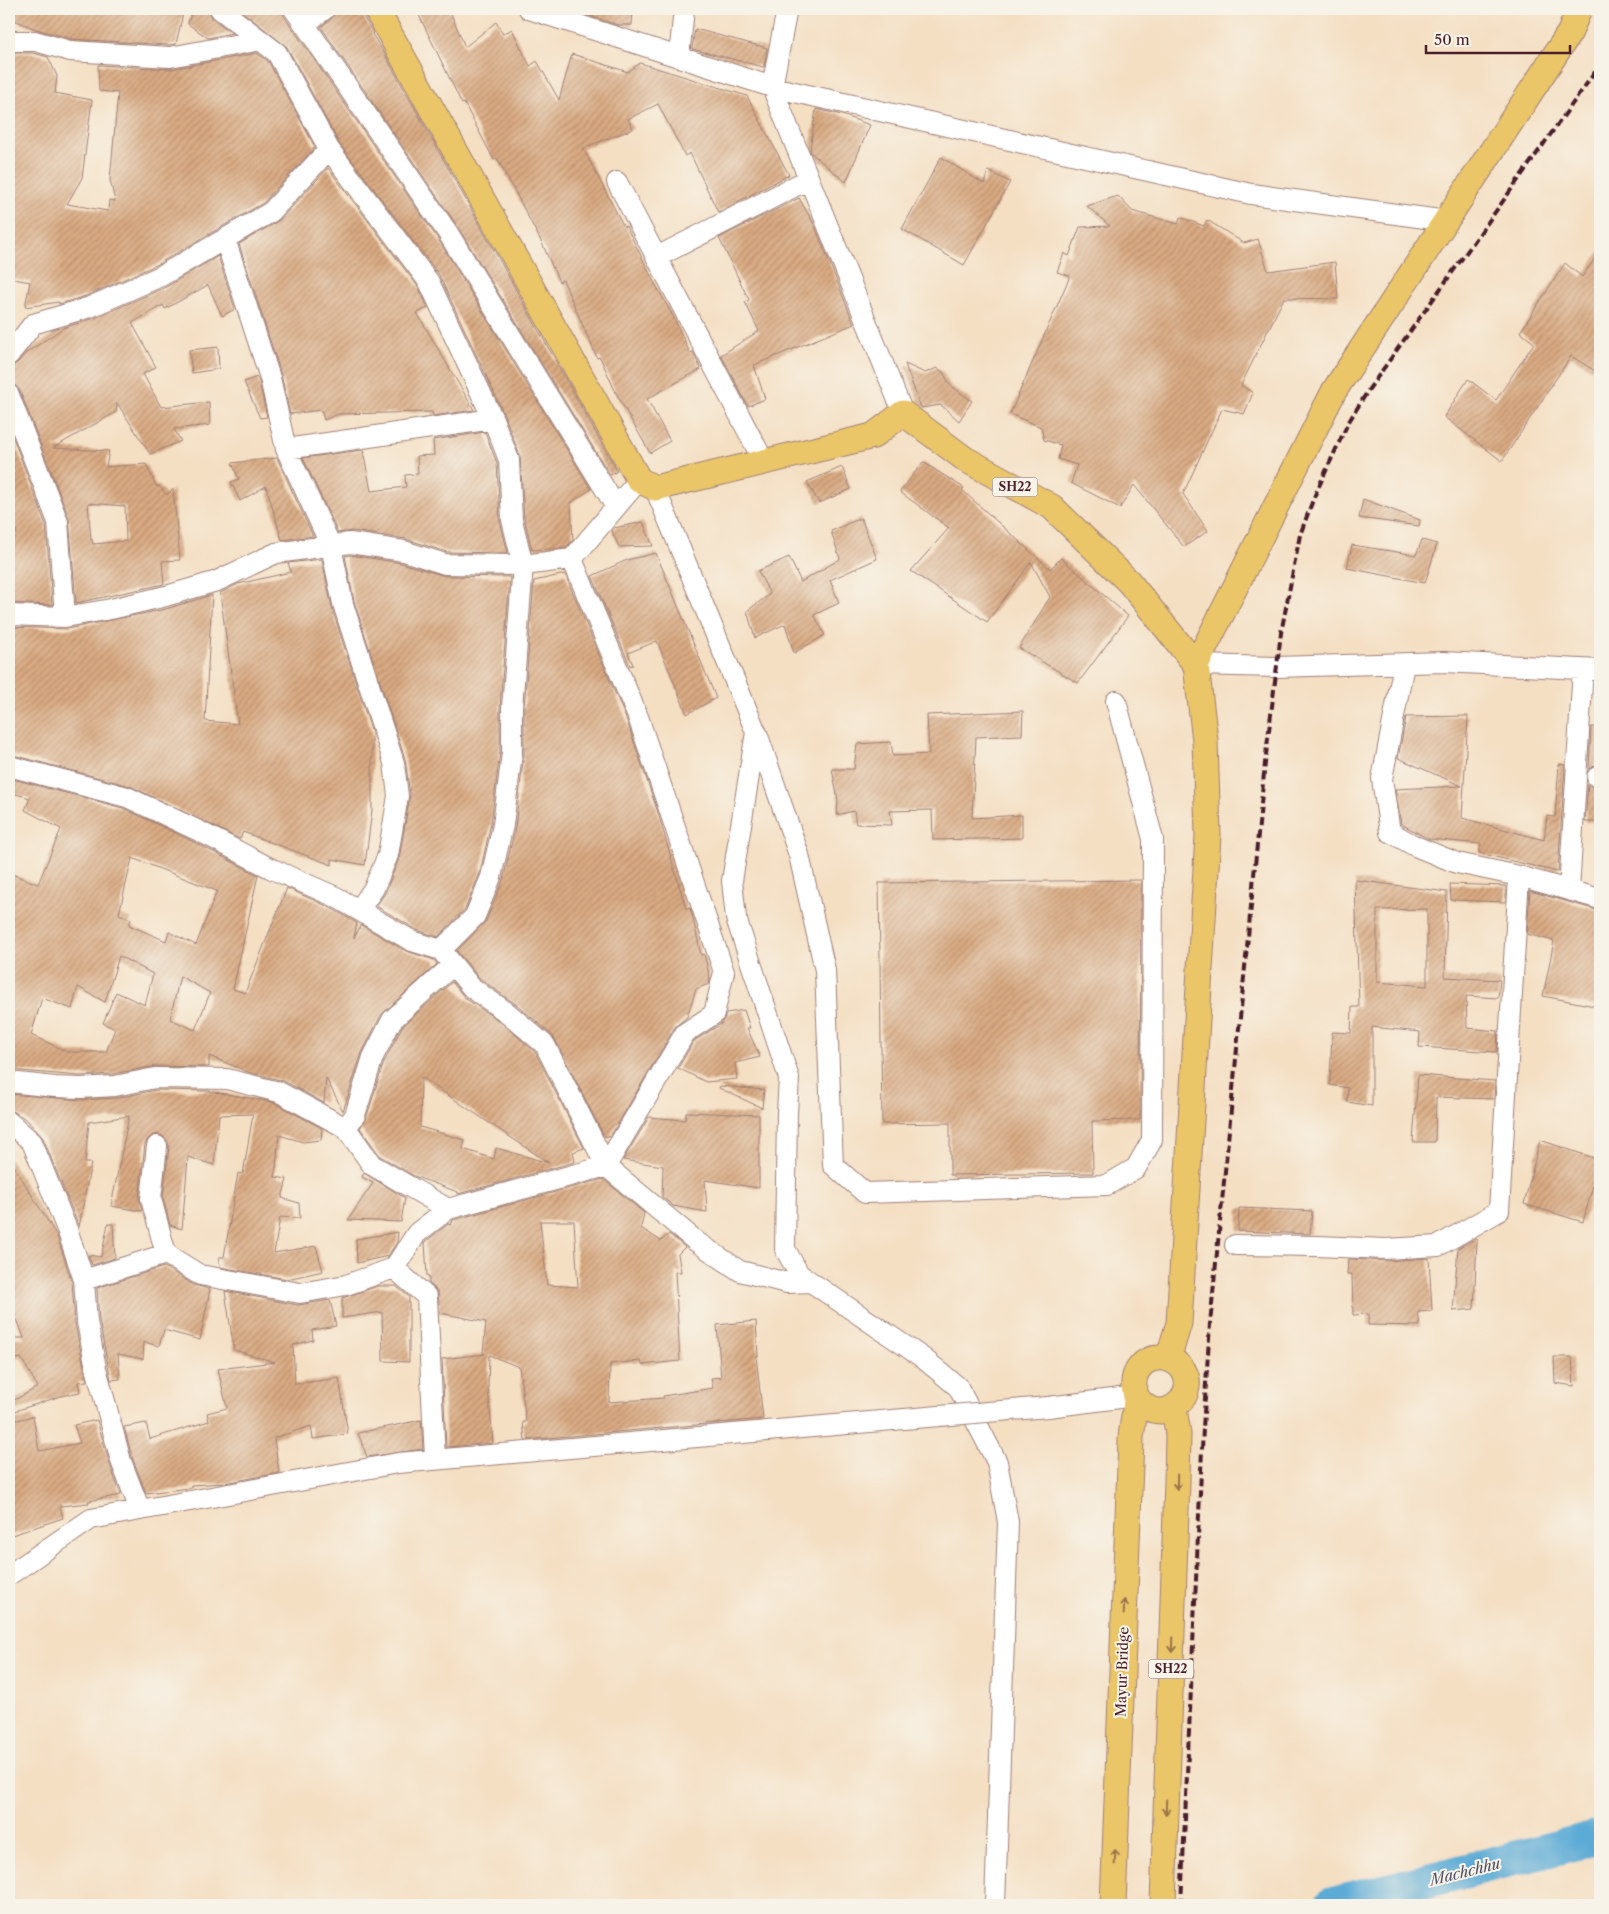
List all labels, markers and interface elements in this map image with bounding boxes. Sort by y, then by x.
scale bar [1426,22,1570,54]
text: 50 m [1434,30,1470,49]
road number: SH22 [992,478,1038,497]
one-way arrow [1173,1474,1182,1490]
one-way arrow [1119,1599,1129,1615]
street label: Mayur Bridge [1111,1626,1133,1717]
one-way arrow [1167,1636,1176,1652]
road number: SH22 [1148,1660,1194,1678]
one-way arrow [1161,1798,1171,1815]
one-way arrow [1110,1849,1119,1865]
water label: Machchhu [1426,1854,1502,1890]

